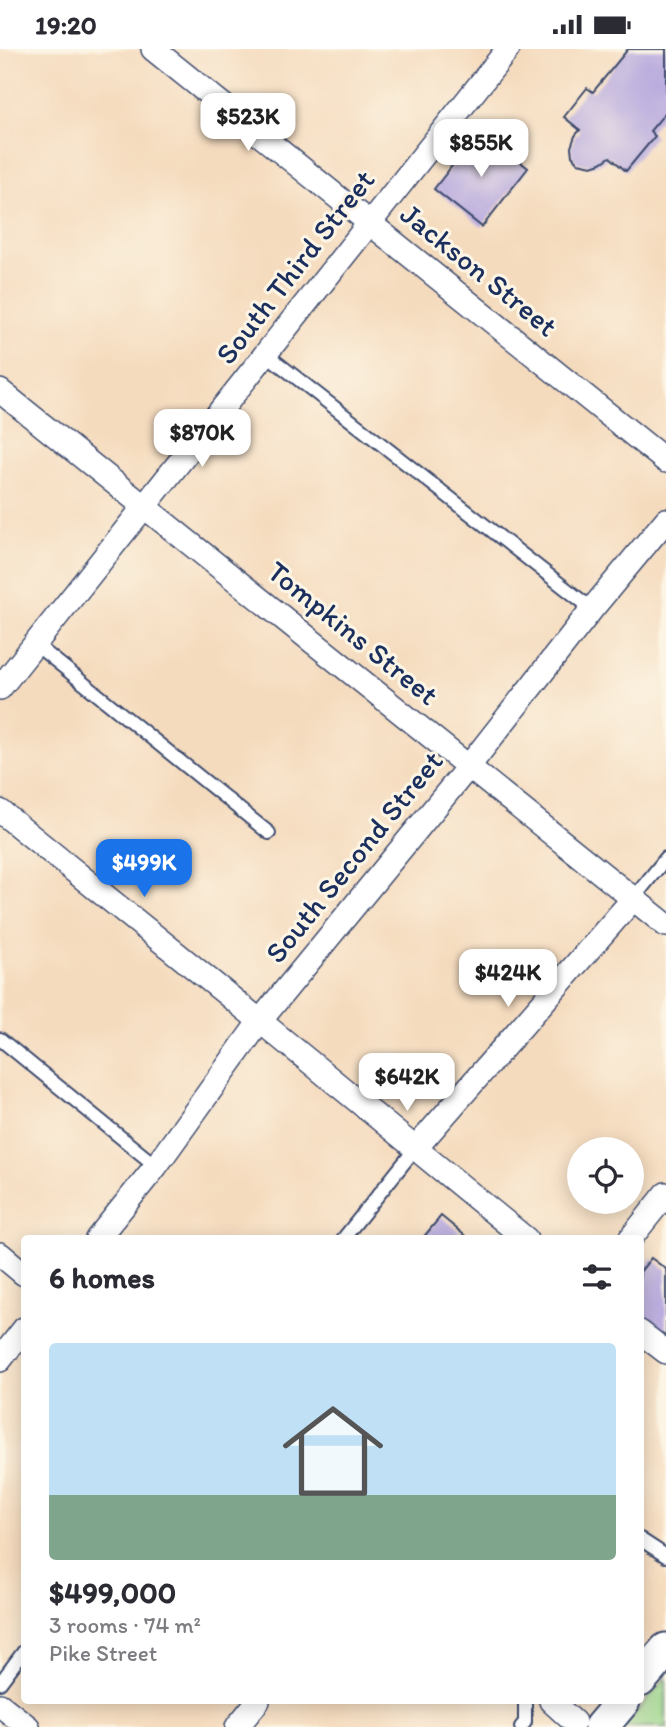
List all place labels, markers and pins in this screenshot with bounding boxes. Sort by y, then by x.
pin: $523K [199,93,297,153]
pin: $855K [432,120,530,179]
pin: $870K [153,409,251,469]
pin: $499K [95,839,193,899]
pin: $424K [459,949,557,1009]
pin: $642K [358,1053,456,1113]

